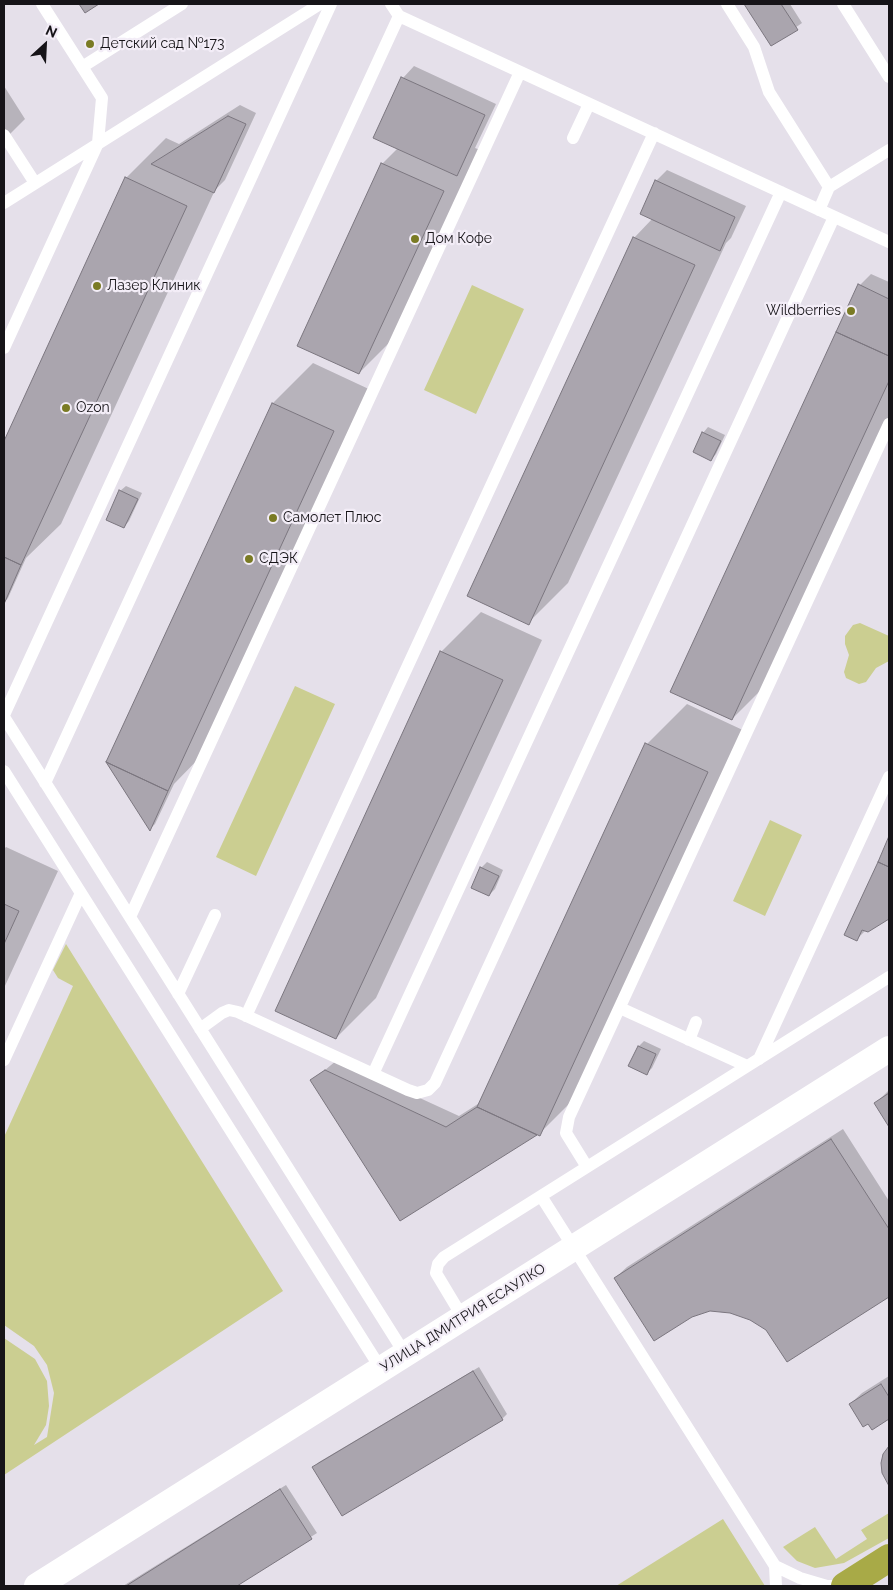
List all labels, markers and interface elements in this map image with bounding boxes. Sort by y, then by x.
north arrow [20,20,70,70]
text: N [43,22,60,41]
place label: Детский сад №173 [100,36,224,52]
marker: Детский сад №173 [84,38,96,50]
place label: Дом Кофе [425,231,492,247]
marker: Дом Кофе [409,233,421,245]
place label: Лазер Клиник [107,278,201,294]
marker: Лазер Клиник [91,280,103,292]
place label: Wildberries [766,303,841,319]
marker: Wildberries [845,305,857,317]
place label: Ozon [76,400,110,416]
marker: Ozon [60,402,72,414]
place label: Самолет Плюс [283,510,381,526]
marker: Самолет Плюс [267,512,279,524]
place label: СДЭК [259,551,298,567]
marker: СДЭК [243,553,255,565]
street label: УЛИЦА ДМИТРИЯ ЕСАУЛКО [377,1260,549,1376]

